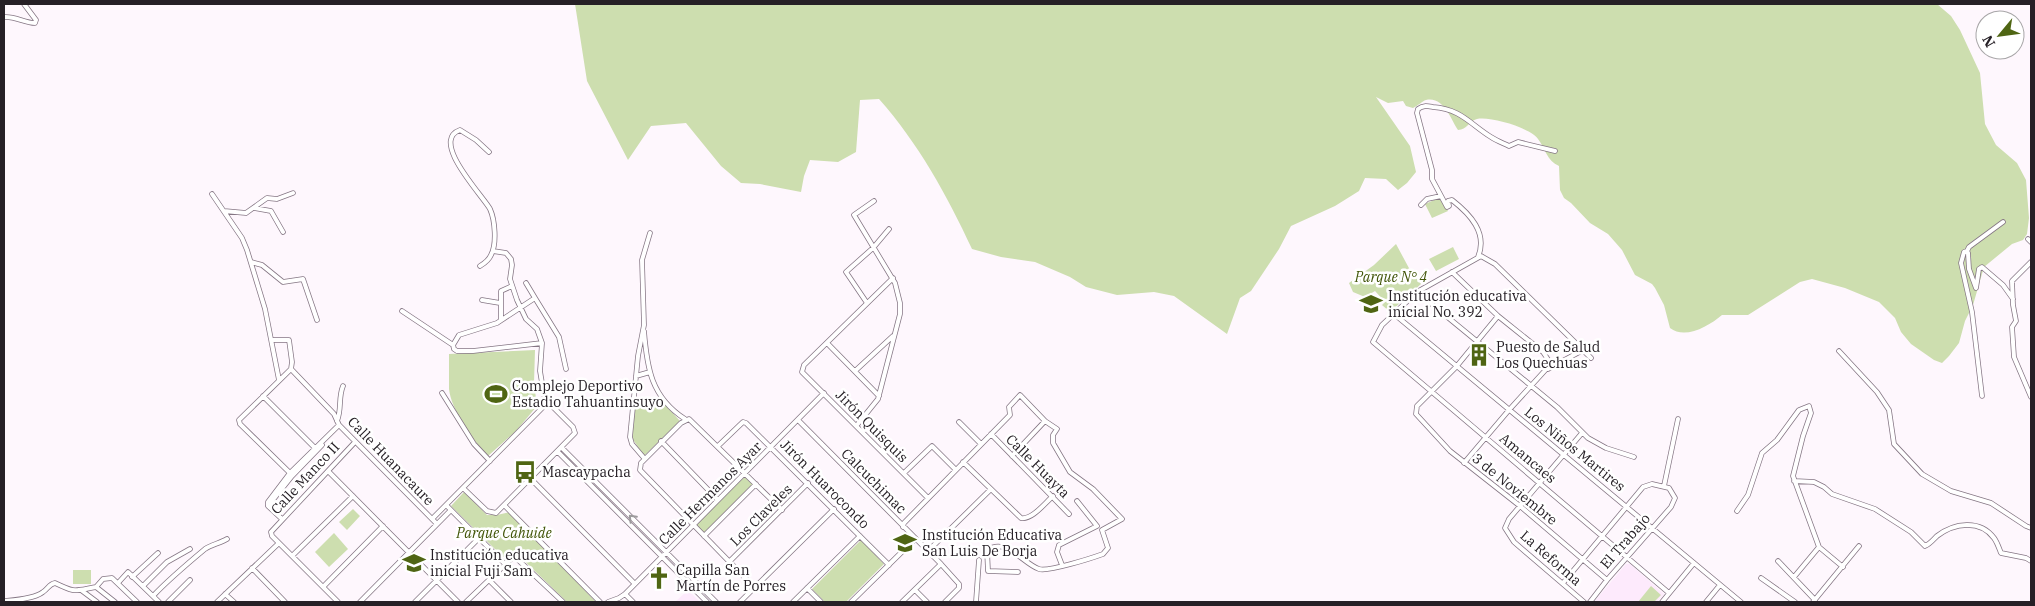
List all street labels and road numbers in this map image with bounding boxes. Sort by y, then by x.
street label: Jirón Quisquis [832,386,912,466]
street label: Los Niños Martires [1521,403,1629,495]
street label: Calle Huanacaure [344,413,438,509]
street label: Amancaes [1496,429,1560,487]
street label: Calle Huayta [1002,430,1074,502]
street label: Jirón Huarocondo [777,436,874,533]
street label: Calle Hermanos Ayar [655,437,766,548]
street label: Calle Manco II [267,438,343,518]
street label: Calcuchimac [837,444,911,518]
street label: 3 de Noviembre [1469,449,1561,529]
street label: Los Claveles [726,480,796,550]
street label: El Trabajo [1596,510,1654,572]
street label: La Reforma [1517,526,1586,590]

